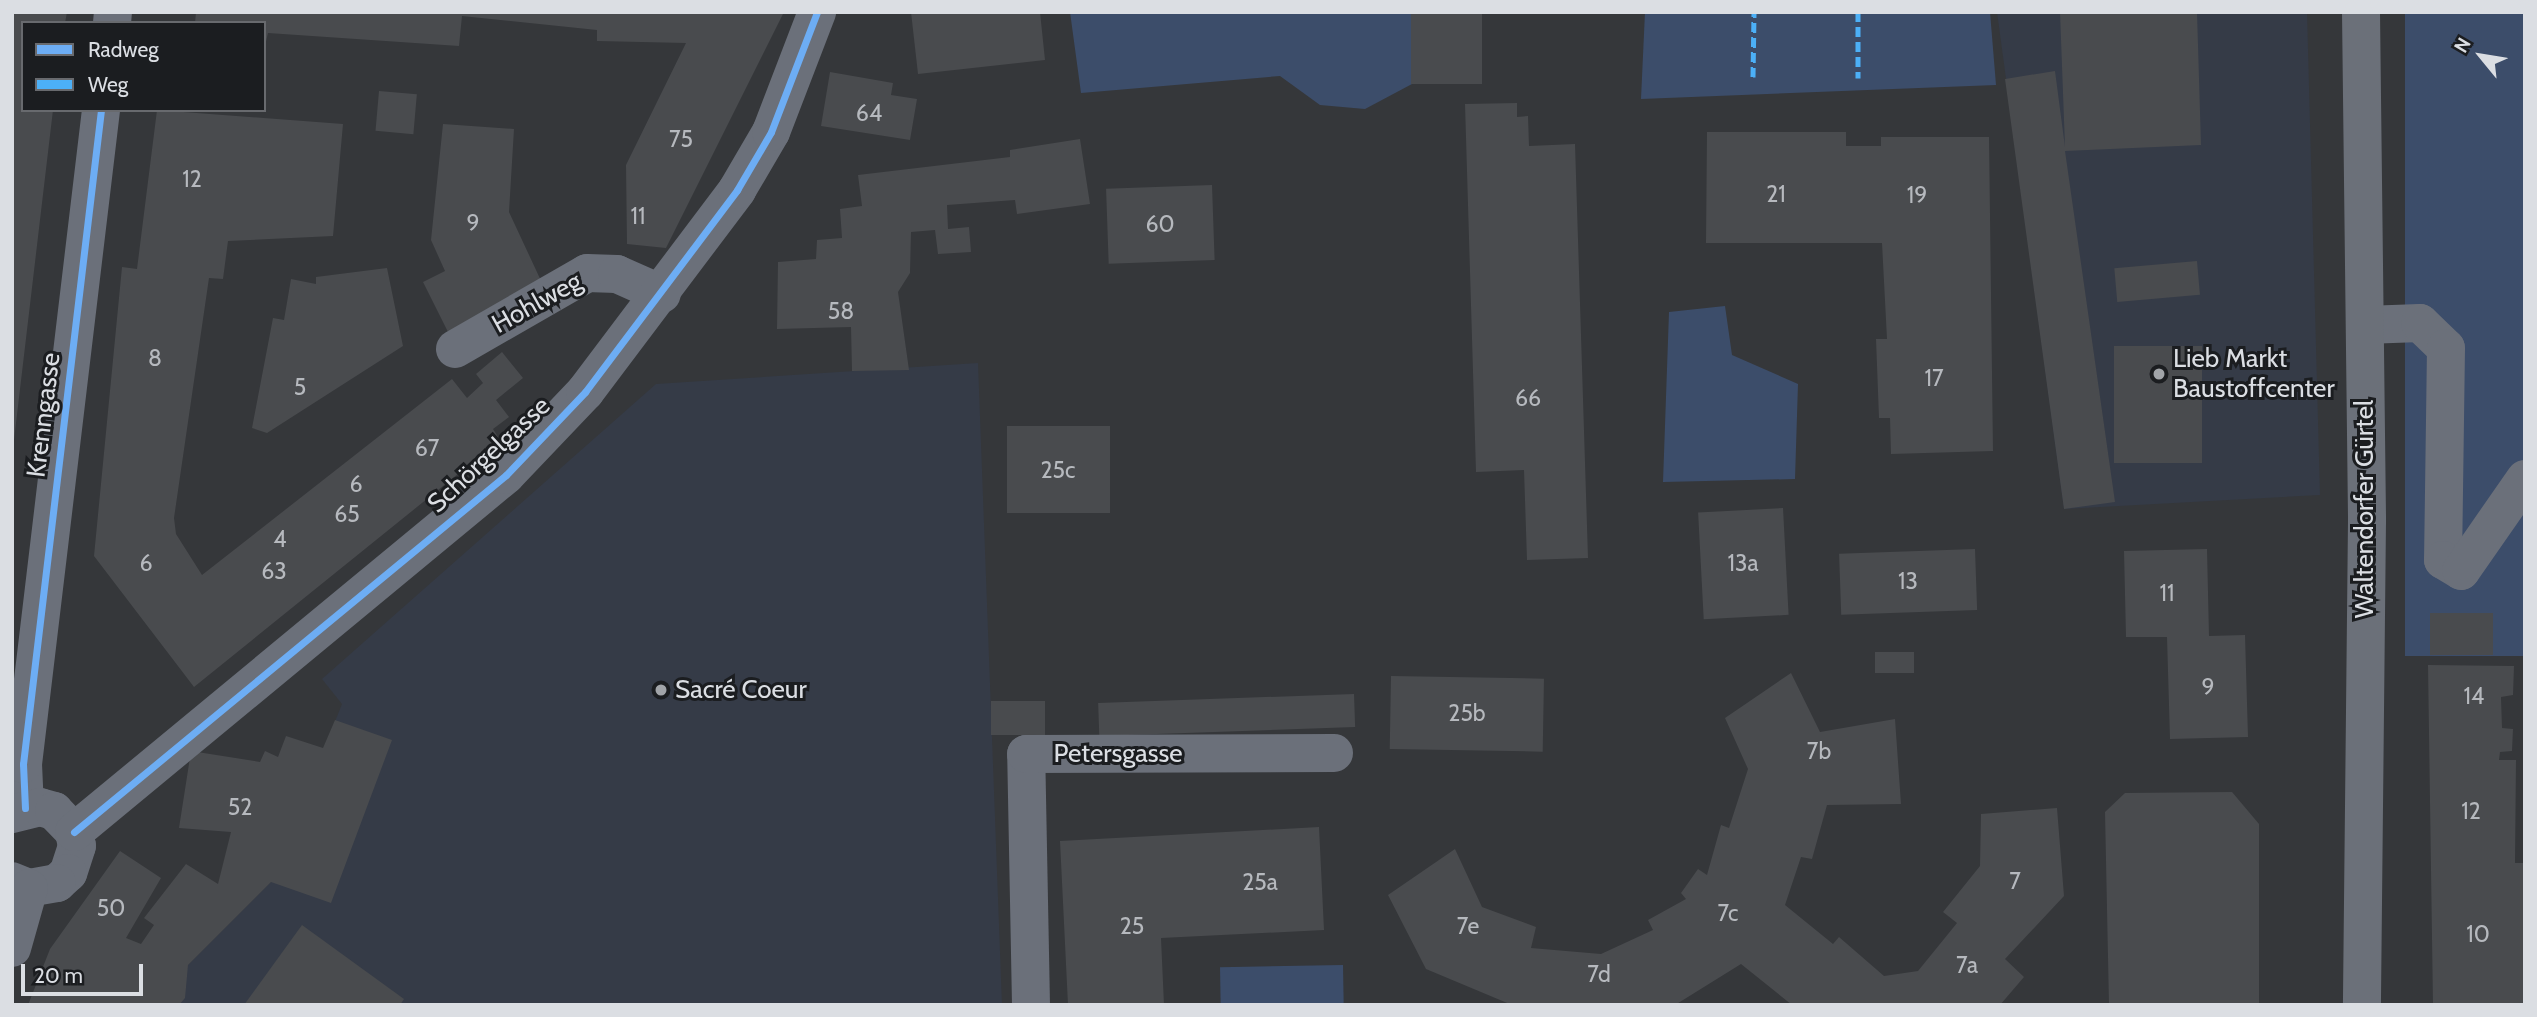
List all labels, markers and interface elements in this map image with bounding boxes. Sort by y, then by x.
legend [21,21,266,112]
north arrow [2446,21,2516,91]
text: N [2449,34,2476,57]
text: Radweg [88,37,159,62]
text: Weg [88,72,128,97]
house number: 64 [856,99,882,127]
house number: 75 [669,125,693,153]
house number: 12 [182,165,202,193]
house number: 21 [1766,180,1786,208]
house number: 19 [1907,181,1927,209]
house number: 11 [631,202,645,230]
house number: 9 [466,209,480,237]
house number: 60 [1145,210,1175,238]
street label: Hohlweg [487,266,587,340]
house number: 58 [828,297,854,325]
place label: Lieb Markt Baustoffcenter [2173,343,2335,404]
house number: 8 [148,344,162,372]
street label: Krenngasse [21,351,67,479]
house number: 17 [1924,364,1944,392]
marker: Lieb Markt Baustoffcenter [2151,366,2167,382]
house number: 5 [294,373,306,401]
house number: 66 [1515,384,1541,412]
street label: Schörgelgasse [421,390,557,520]
street label: Waltendorfer Gürtel [2349,400,2381,618]
house number: 67 [415,434,439,462]
house number: 25c [1041,456,1075,484]
house number: 6 [349,470,363,498]
house number: 65 [334,500,360,528]
house number: 4 [273,525,287,553]
house number: 6 [139,549,153,577]
house number: 13a [1728,549,1758,577]
house number: 63 [261,557,287,585]
house number: 13 [1898,567,1918,595]
house number: 11 [2160,579,2174,607]
house number: 9 [2201,673,2215,701]
place label: Sacré Coeur [675,674,807,706]
marker: Sacré Coeur [653,682,669,698]
house number: 14 [2464,682,2484,710]
house number: 25b [1448,699,1486,727]
house number: 7b [1807,737,1831,765]
street label: Petersgasse [1053,738,1183,770]
house number: 52 [228,793,252,821]
house number: 12 [2461,797,2481,825]
house number: 7 [2009,867,2021,895]
house number: 25a [1242,868,1278,896]
house number: 50 [97,894,125,922]
house number: 7c [1717,899,1739,927]
house number: 25 [1120,912,1144,940]
house number: 7e [1457,912,1479,940]
house number: 10 [2466,920,2490,948]
scale bar [24,950,147,994]
house number: 7a [1956,951,1978,979]
house number: 7d [1587,960,1611,988]
text: 20 m [34,963,83,988]

